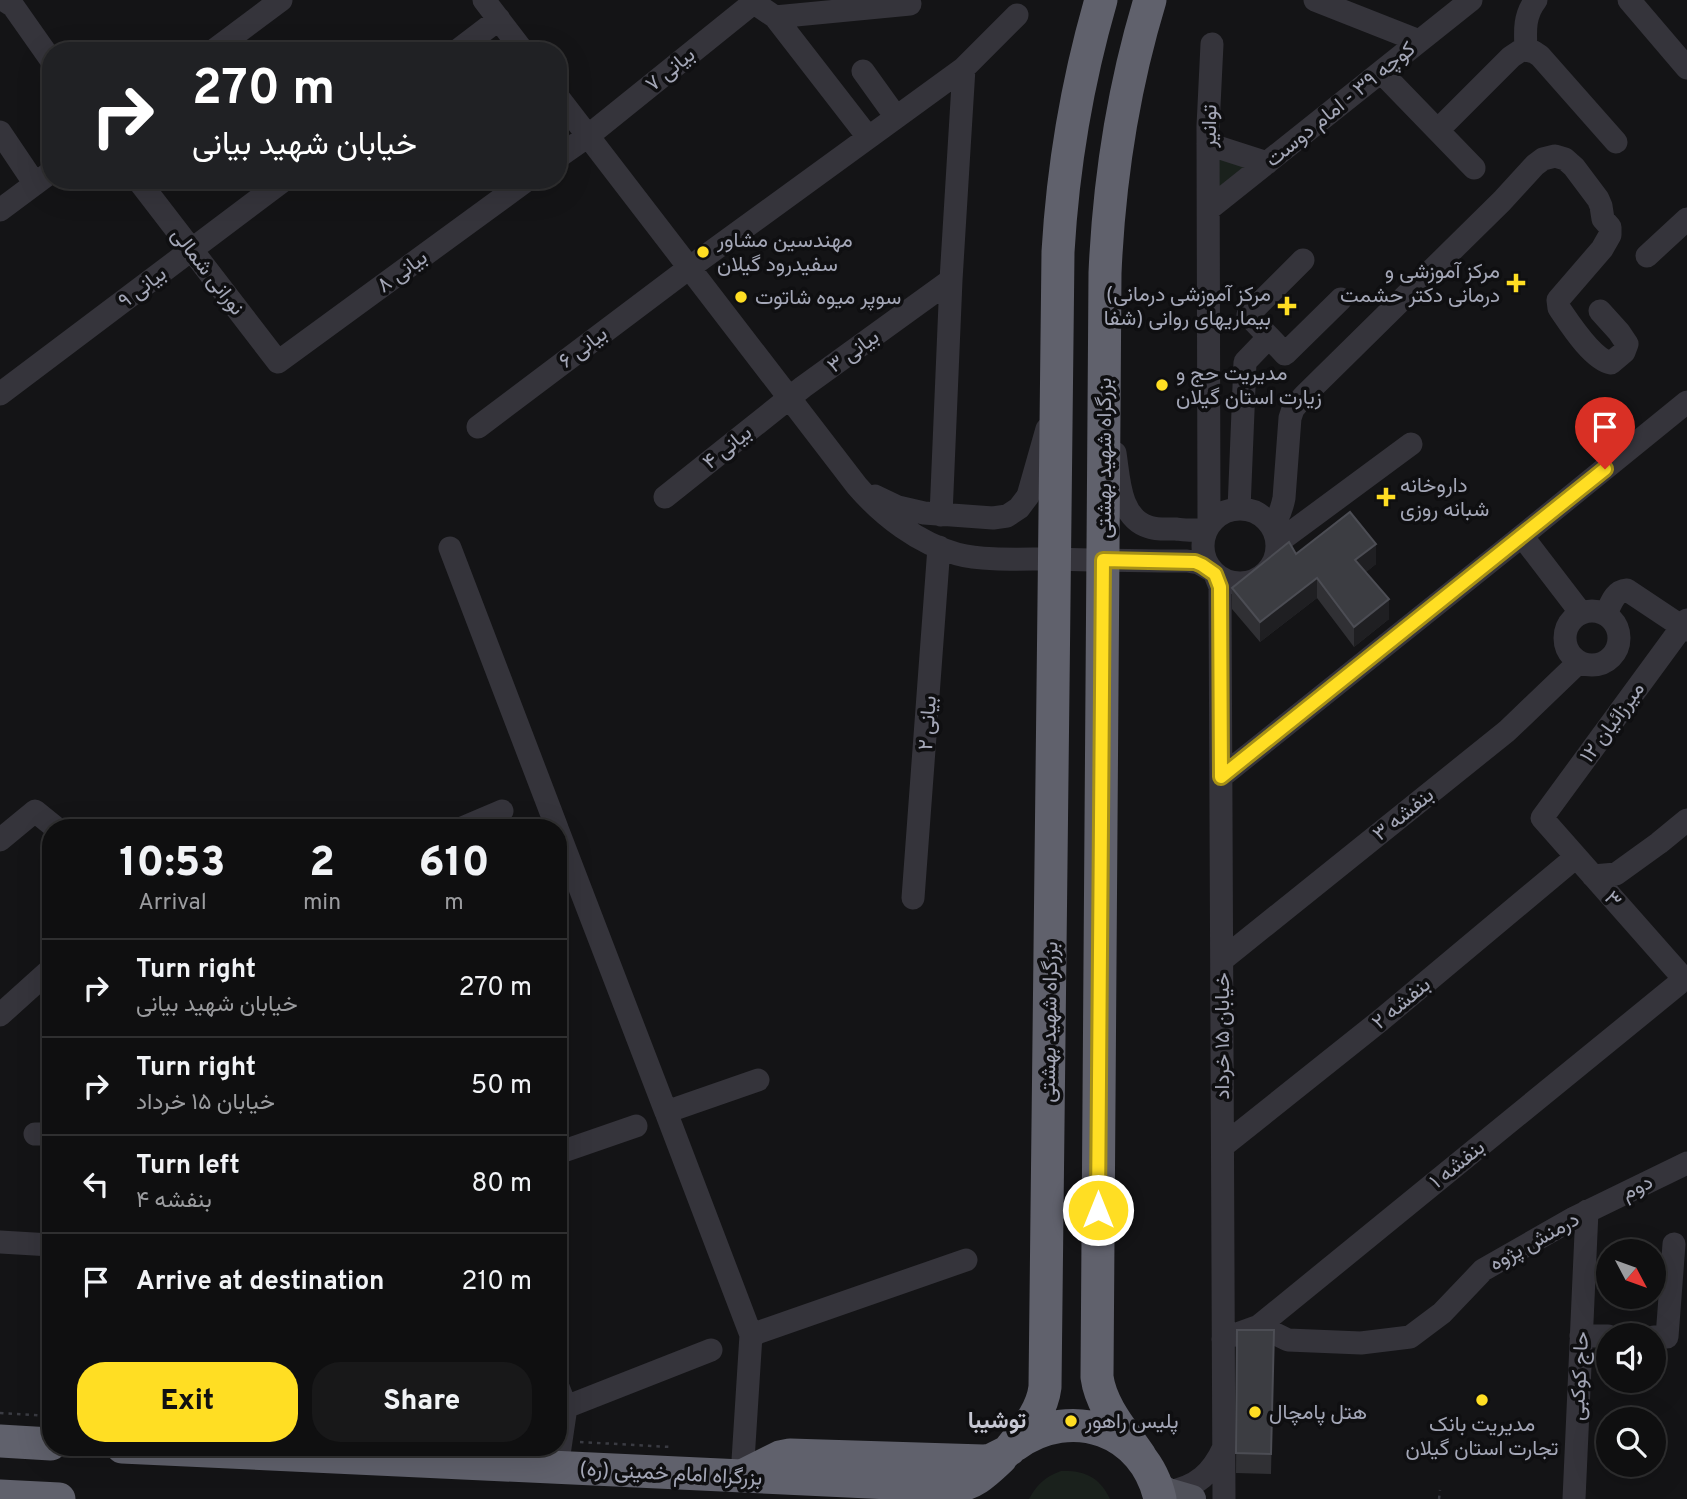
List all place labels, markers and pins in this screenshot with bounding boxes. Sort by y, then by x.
place label: مهندسین مشاور سفیدرود گیلان [716,228,853,279]
marker: مهندسین مشاور سفیدرود گیلان [695,244,711,260]
place label: مرکز آموزشی و ‌درمانی دکتر حشمت [1340,259,1500,310]
marker: مرکز آموزشی و ‌درمانی دکتر حشمت [1506,273,1526,293]
place label: (مرکز آموزشی درمانی بیماریهای روانی (شفا [1104,282,1271,333]
place label: سوپر میوه شاتوت [755,285,901,312]
marker: سوپر میوه شاتوت [733,289,749,305]
marker: (مرکز آموزشی درمانی بیماریهای روانی (شفا [1277,296,1297,316]
place label: مدیریت حج و زیارت استان گیلان [1176,361,1322,412]
marker: مدیریت حج و زیارت استان گیلان [1154,377,1170,393]
pin [1575,397,1635,469]
place label: داروخانه شبانه روزی [1400,473,1489,524]
marker: داروخانه شبانه روزی [1378,489,1394,505]
marker: مدیریت بانک تجارت استان گیلان [1474,1392,1490,1408]
place label: هتل پامچال [1269,1400,1367,1427]
marker: هتل پامچال [1247,1404,1263,1420]
place label: پلیس راهور [1084,1409,1179,1436]
place label: مدیریت بانک تجارت استان گیلان [1405,1412,1559,1463]
marker: پلیس راهور [1063,1413,1079,1429]

